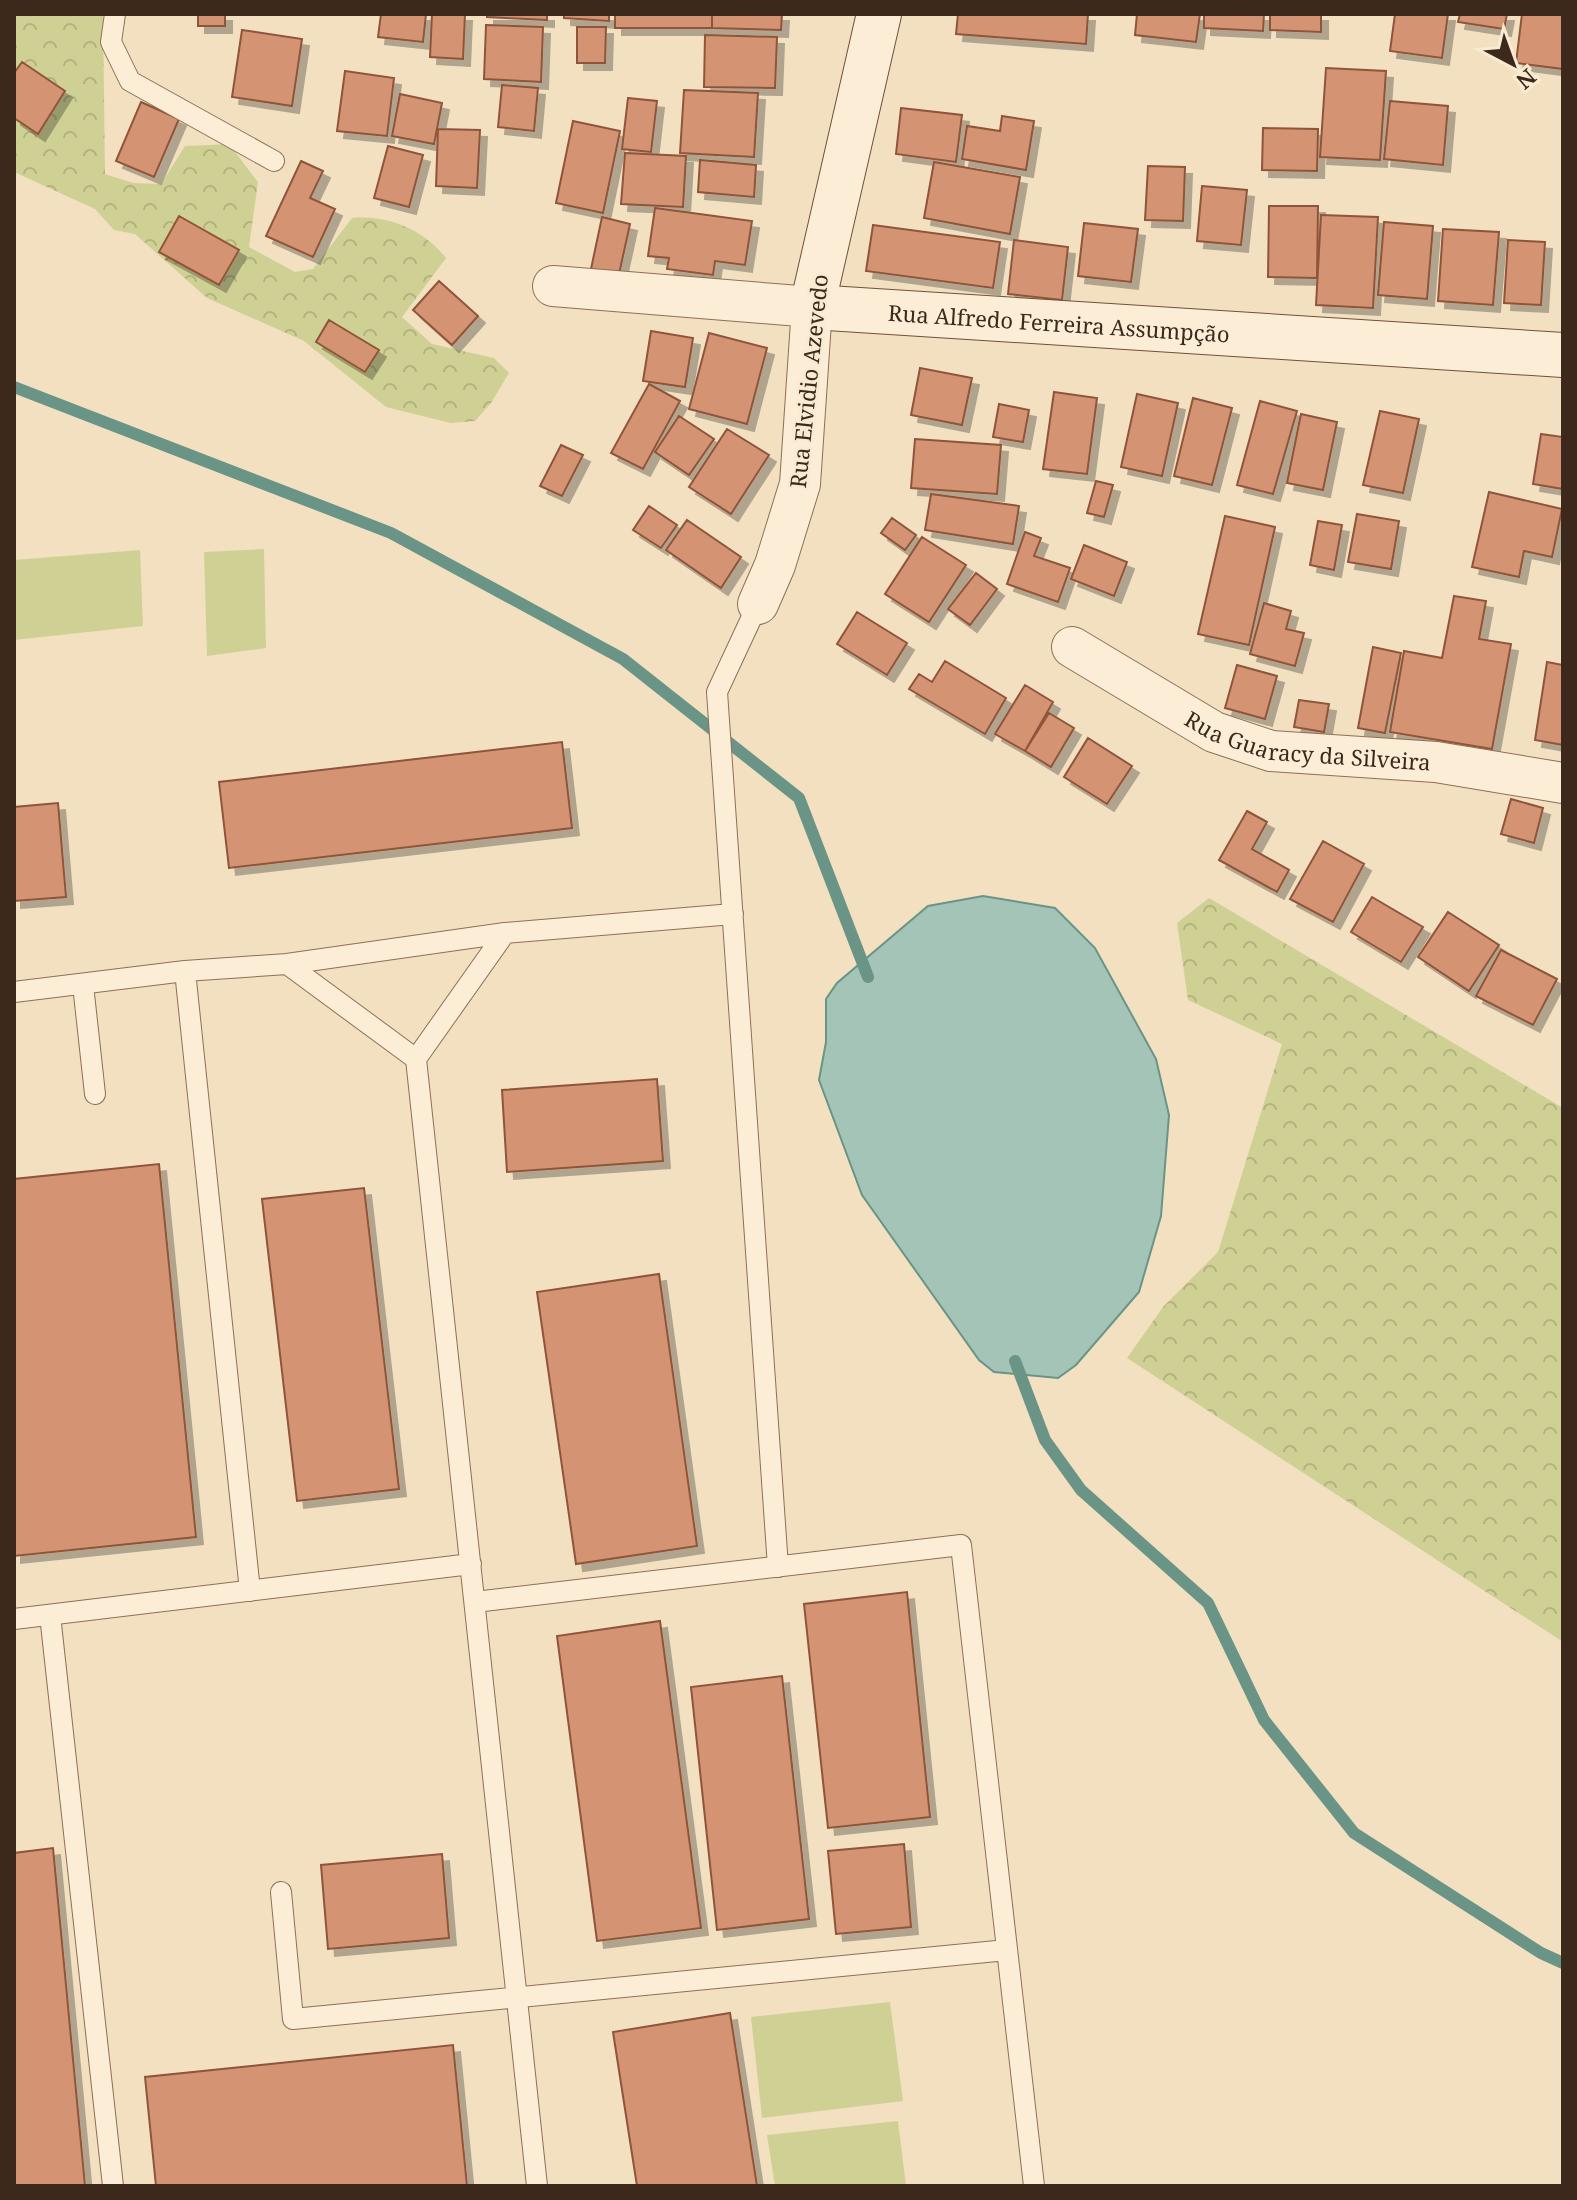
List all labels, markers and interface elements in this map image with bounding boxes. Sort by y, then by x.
north arrow [1473,24,1553,104]
text: N [1510,63,1543,97]
street label: Rua Elvidio Azevedo [782,273,834,489]
street label: Rua Alfredo Ferreira Assumpção [887,297,1231,349]
street label: Rua Guaracy da Silveira [1180,703,1432,777]

